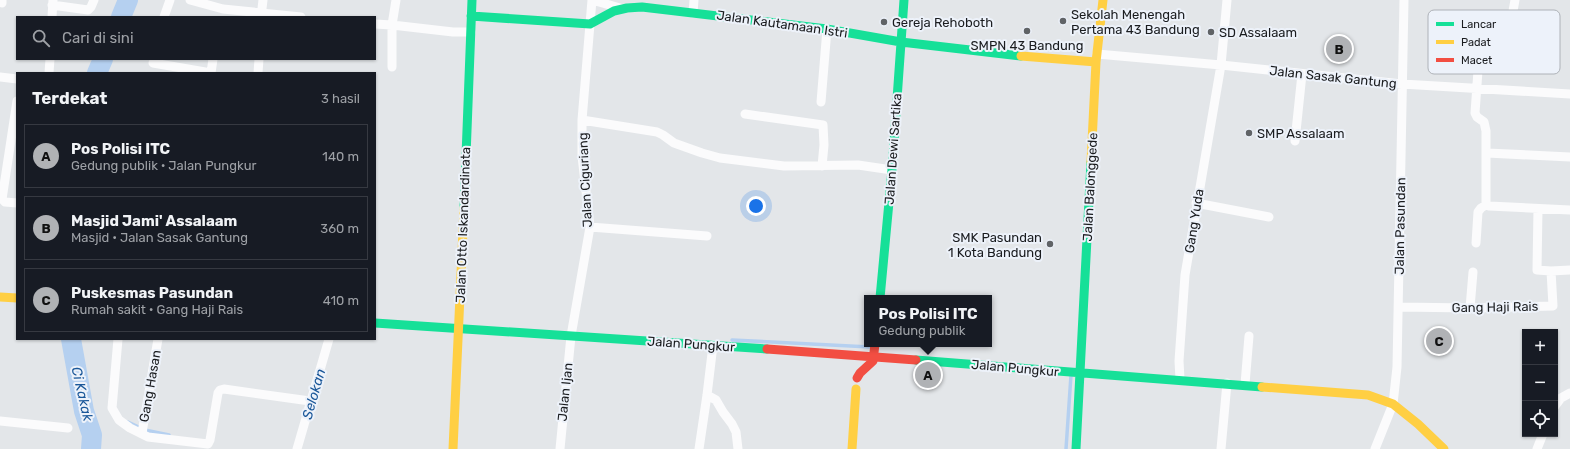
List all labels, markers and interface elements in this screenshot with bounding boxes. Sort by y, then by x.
street label: Jalan Kautamaan Istri [716,7,848,41]
place label: Sekolah Menengah Pertama 43 Bandung [1071,7,1200,38]
legend [1428,10,1560,74]
place label: Gereja Rehoboth [892,15,993,30]
search box [16,16,376,60]
marker: Sekolah Menengah Pertama 43 Bandung [1058,16,1068,26]
marker: Gereja Rehoboth [879,17,889,27]
text: Lancar [1461,18,1497,31]
place label: SD Assalaam [1219,25,1297,40]
marker: SMPN 43 Bandung [1022,26,1032,36]
icon: search [30,27,52,49]
marker: SD Assalaam [1206,27,1216,37]
text: Cari di sini [62,29,134,47]
pin: B [1326,34,1352,64]
text: Padat [1461,36,1492,49]
place label: SMPN 43 Bandung [971,38,1083,54]
text: Macet [1461,54,1493,67]
street label: Jalan Sasak Gantung [1268,63,1397,92]
text: Terdekat [32,88,107,108]
text: 3 hasil [321,91,360,106]
street label: Jalan Dewi Sartika [882,93,904,205]
place label: SMP Assalaam [1257,126,1345,141]
marker: SMP Assalaam [1244,128,1254,138]
street label: Jalan Ciguriang [575,132,596,228]
street label: Jalan Balonggede [1080,132,1101,242]
text: Pos Polisi ITC [71,140,170,158]
street label: Jalan Otto Iskandardinata [453,147,473,303]
text: A [41,149,51,164]
text: 140 m [322,149,359,164]
text: Gedung publik · Jalan Pungkur [71,158,256,173]
street label: Jalan Pasundan [1392,177,1408,275]
street label: Gang Yuda [1182,188,1207,254]
your location [746,196,766,216]
text: Masjid Jami' Assalaam [71,212,237,230]
text: B [41,221,51,236]
text: 360 m [320,221,359,236]
text: Masjid · Jalan Sasak Gantung [71,230,248,245]
place label: SMK Pasundan 1 Kota Bandung [948,230,1042,261]
marker: SMK Pasundan 1 Kota Bandung [1045,239,1055,249]
text: Puskesmas Pasundan [71,284,233,302]
text: C [41,293,51,308]
text: 410 m [323,293,359,308]
popup [864,295,992,347]
street label: Gang Haji Rais [1452,299,1539,316]
text: Rumah sakit · Gang Haji Rais [71,302,243,317]
text: Pos Polisi ITC [879,305,977,323]
text: Gedung publik [879,323,965,338]
pin: C [1426,326,1452,356]
map controls [1522,329,1558,437]
button: + [1522,329,1558,365]
street label: Jalan Pungkur [646,333,735,356]
street label: Gang Hasan [136,349,165,423]
street label: Jalan Pungkur [970,357,1060,380]
pin: A [915,360,941,390]
street label: Jalan Ijan [554,362,576,422]
water label: Ci Kakak [67,365,97,424]
button: − [1522,365,1558,401]
water label: Selokan [299,367,329,421]
button: locate [1522,401,1558,437]

